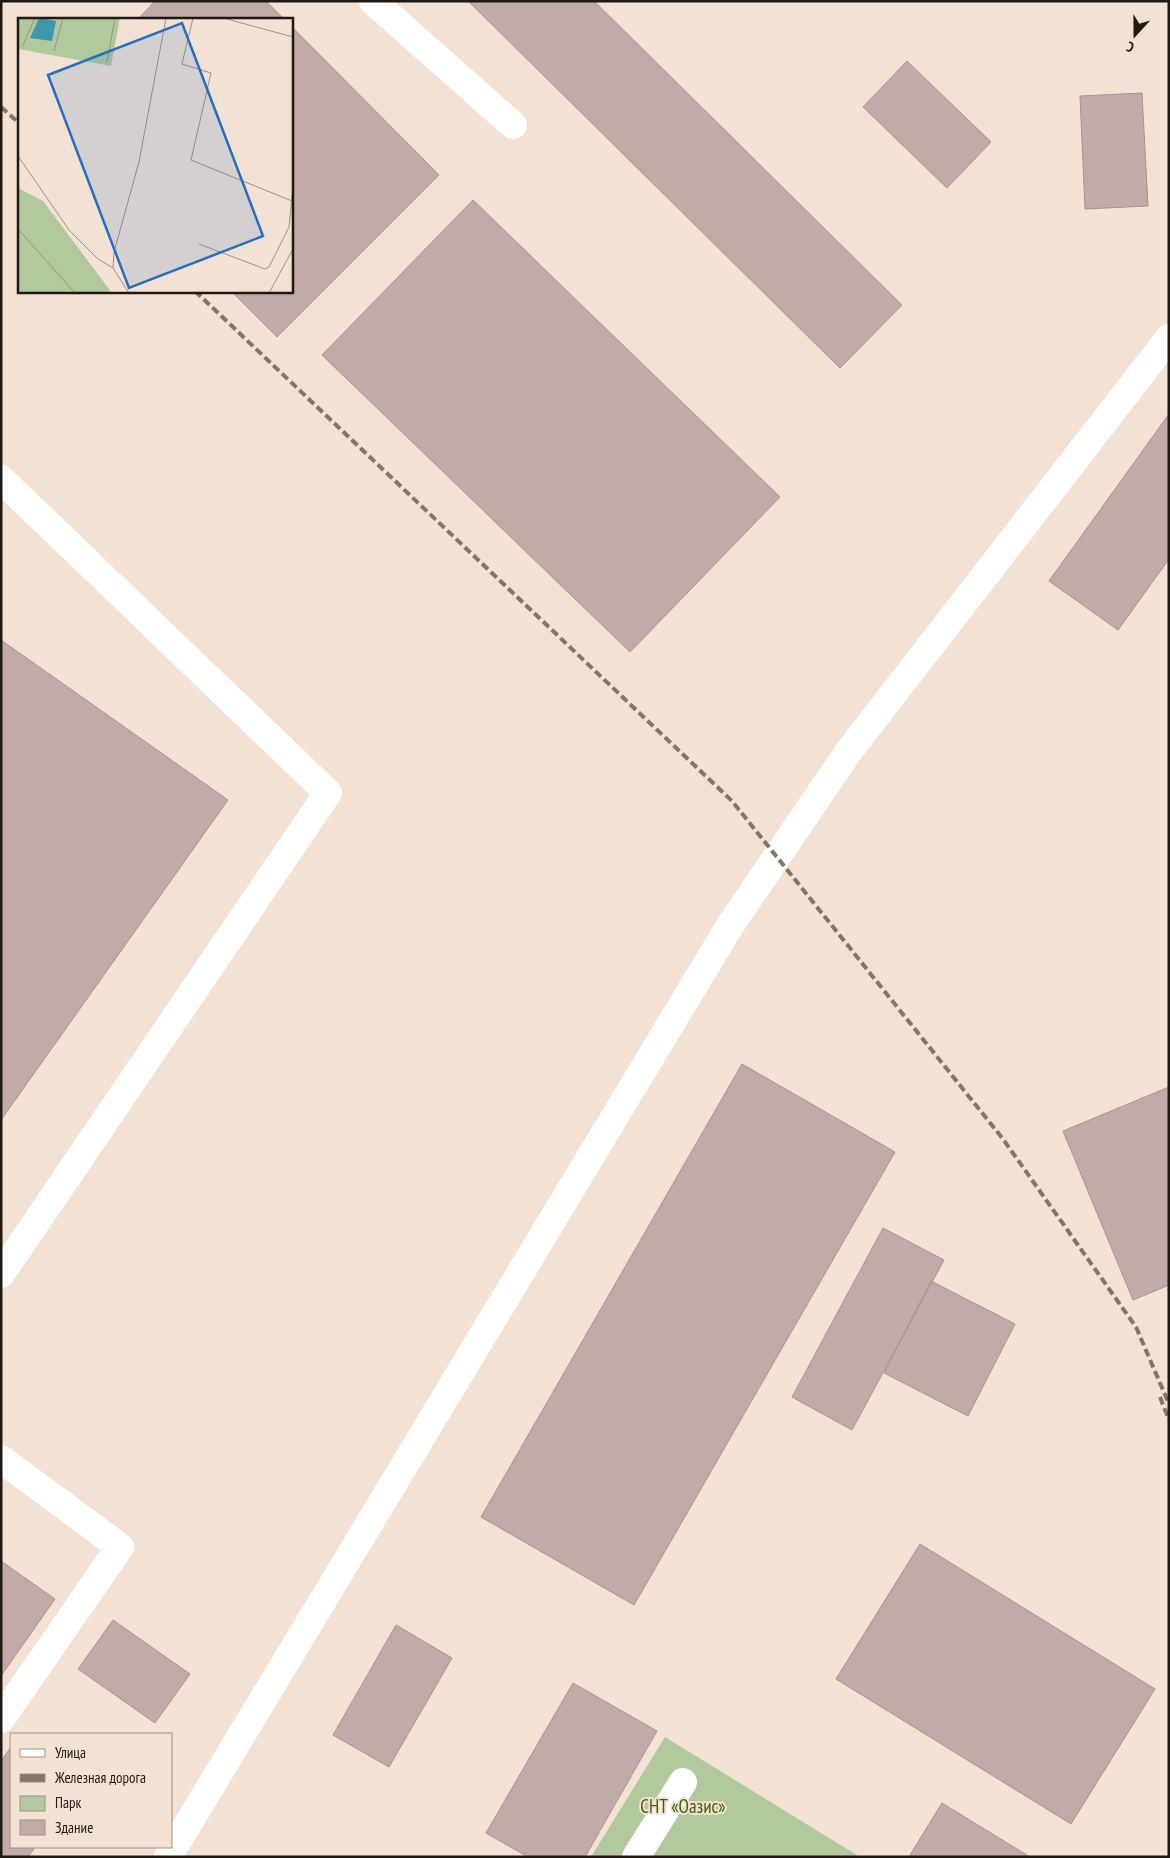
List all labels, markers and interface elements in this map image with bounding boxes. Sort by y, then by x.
north arrow [1110,10,1160,60]
inset map [18,18,292,292]
text: С [1124,37,1137,57]
legend [10,1733,172,1848]
text: Улица [55,1743,86,1762]
text: Железная дорога [54,1768,146,1787]
text: Парк [55,1793,81,1812]
park label: СНТ «Оазис» [640,1794,726,1818]
text: Здание [55,1818,93,1837]

